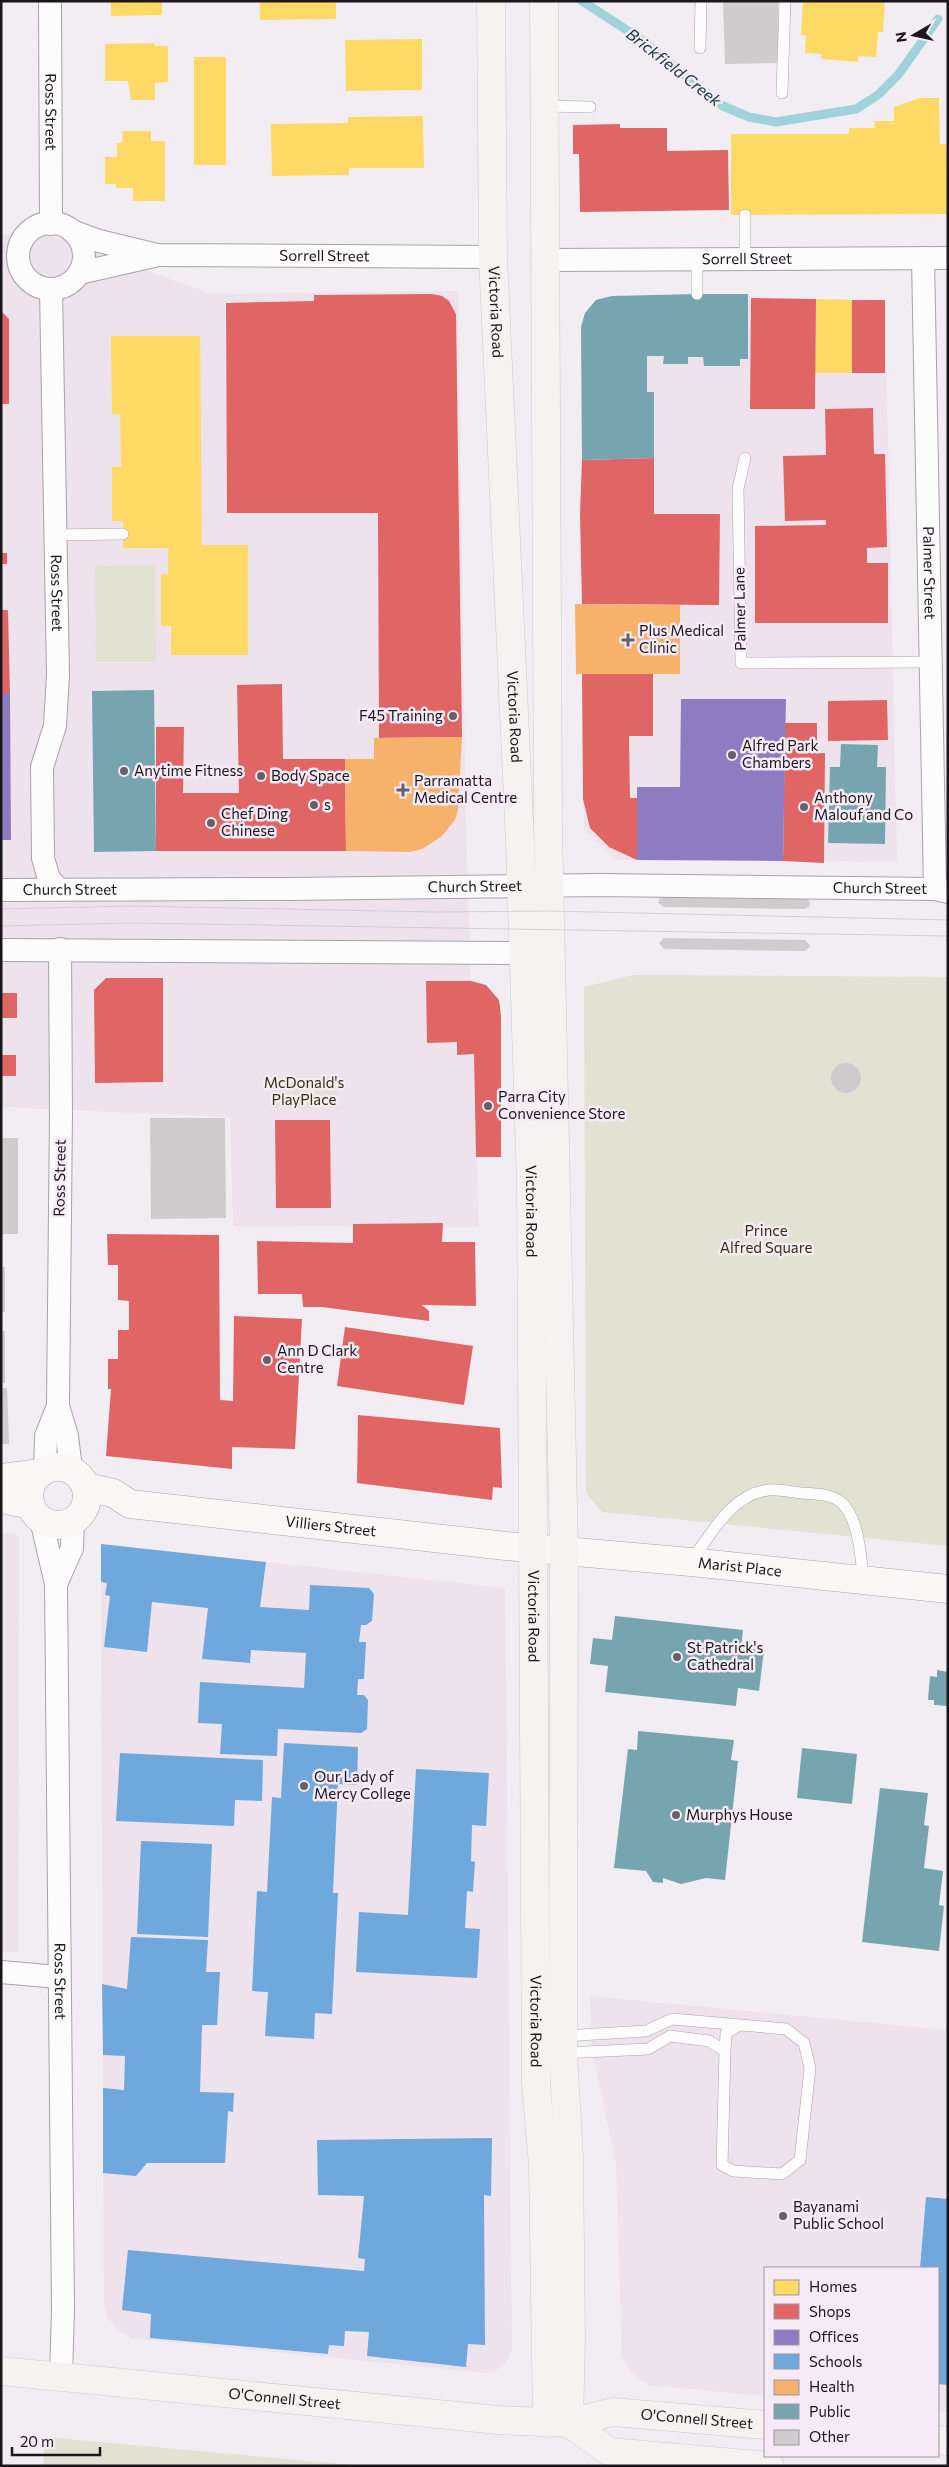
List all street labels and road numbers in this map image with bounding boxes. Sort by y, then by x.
street label: Ross Street [42,73,61,151]
street label: Sorrell Street [279,246,370,264]
street label: Sorrell Street [702,249,792,267]
street label: Victoria Road [485,265,508,358]
street label: Palmer Street [920,526,940,620]
street label: Ross Street [48,554,67,632]
street label: Palmer Lane [729,567,749,651]
street label: Victoria Road [504,670,526,763]
street label: Church Street [428,876,522,895]
street label: Church Street [833,878,927,897]
street label: Church Street [23,880,117,898]
street label: Ross Street [49,1139,69,1217]
street label: Victoria Road [522,1165,541,1257]
street label: Villiers Street [285,1511,377,1539]
street label: Marist Place [697,1553,783,1579]
street label: Victoria Road [525,1570,544,1662]
street label: Ross Street [51,1943,70,2020]
street label: Victoria Road [527,1975,546,2067]
street label: O'Connell Street [228,2383,342,2412]
street label: O'Connell Street [640,2404,754,2432]

